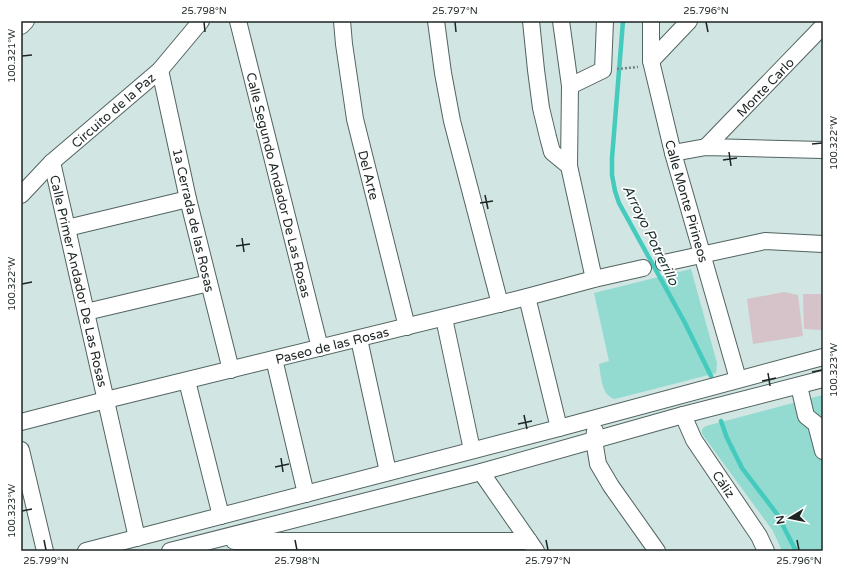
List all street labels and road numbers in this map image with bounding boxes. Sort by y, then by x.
street label: Monte Carlo [734,55,798,121]
street label: Circuito de la Paz [68,70,159,152]
street label: Calle Segundo Andador De Las Rosas [242,71,314,300]
street label: Calle Monte Pirineos [661,138,711,264]
street label: 1a Cerrada de las Rosas [169,147,217,294]
street label: Del Arte [354,149,382,202]
street label: Calle Primer Andador De Las Rosas [46,174,110,389]
street label: Paseo de las Rosas [274,324,391,368]
street label: Cáliz [708,468,738,501]

